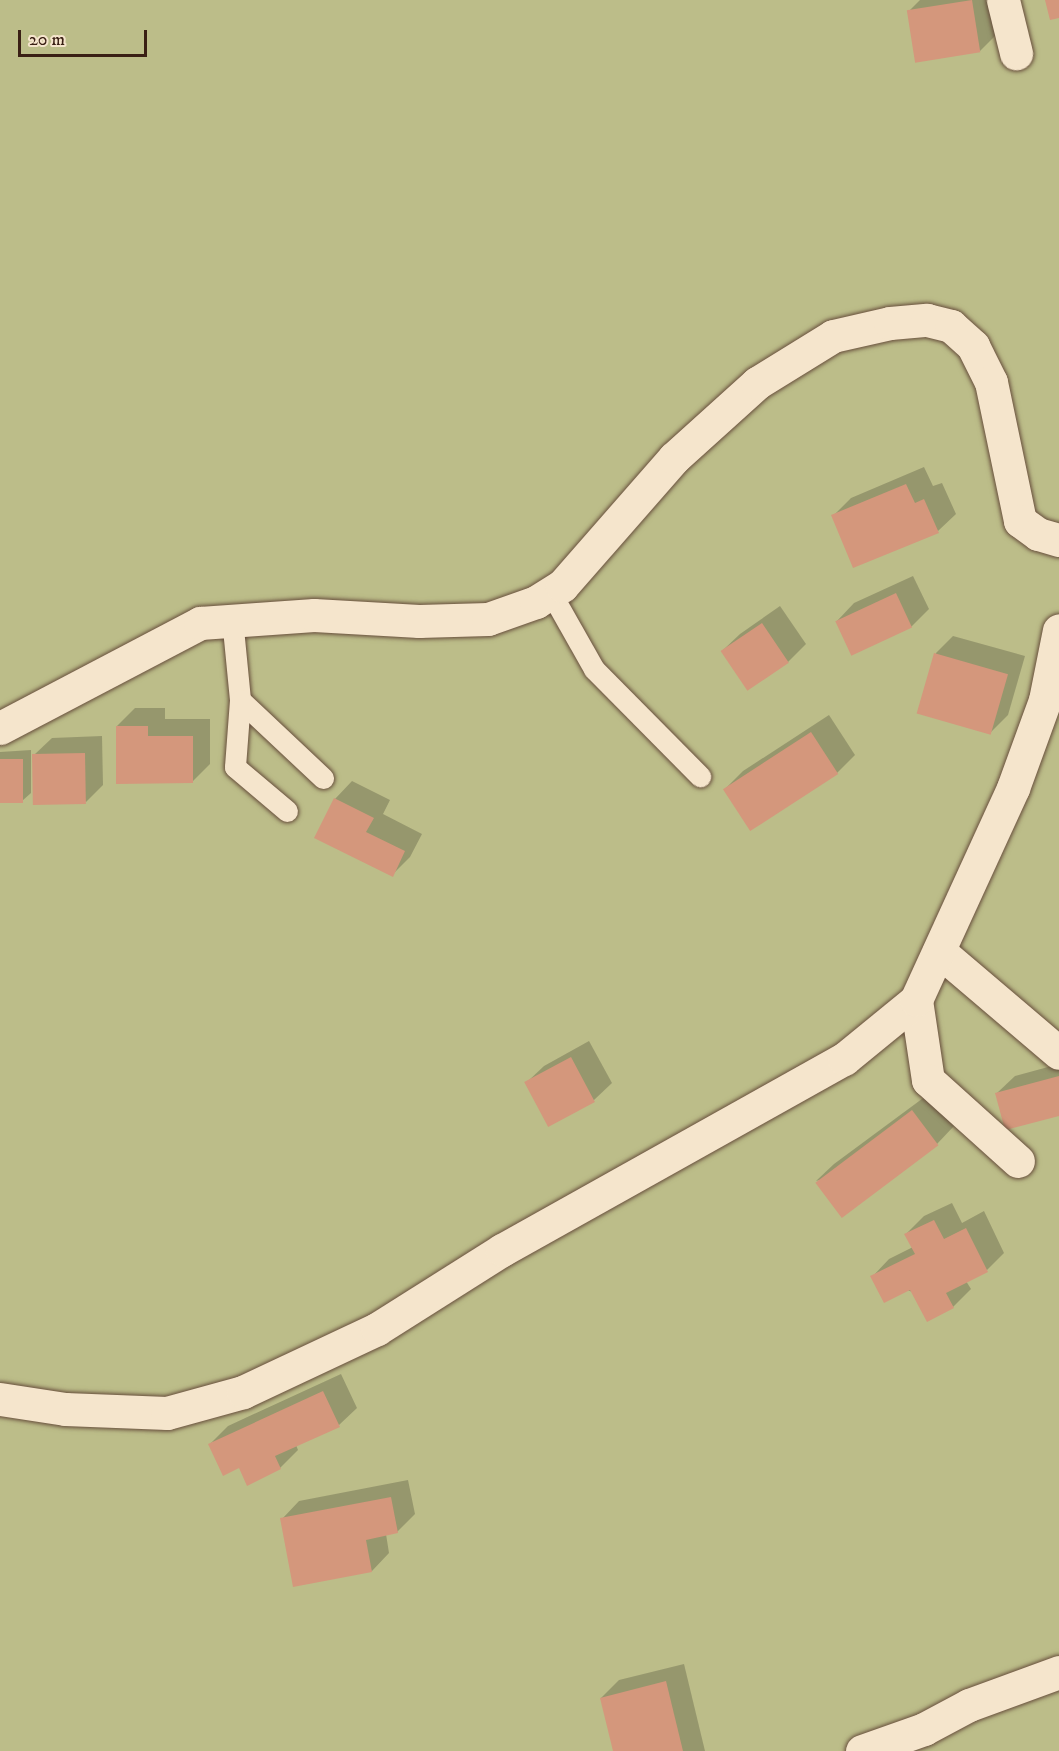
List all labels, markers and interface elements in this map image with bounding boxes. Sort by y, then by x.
scale bar [21,18,150,56]
text: 20 m [29,29,65,51]

